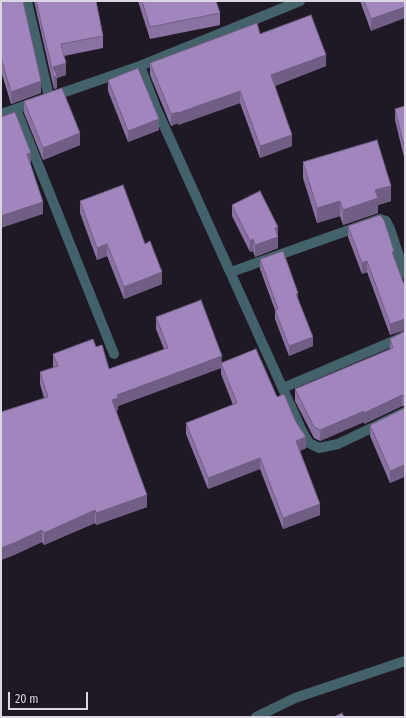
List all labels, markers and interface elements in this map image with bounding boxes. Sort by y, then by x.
scale bar [10,684,90,710]
text: 20 m [15,692,39,706]

